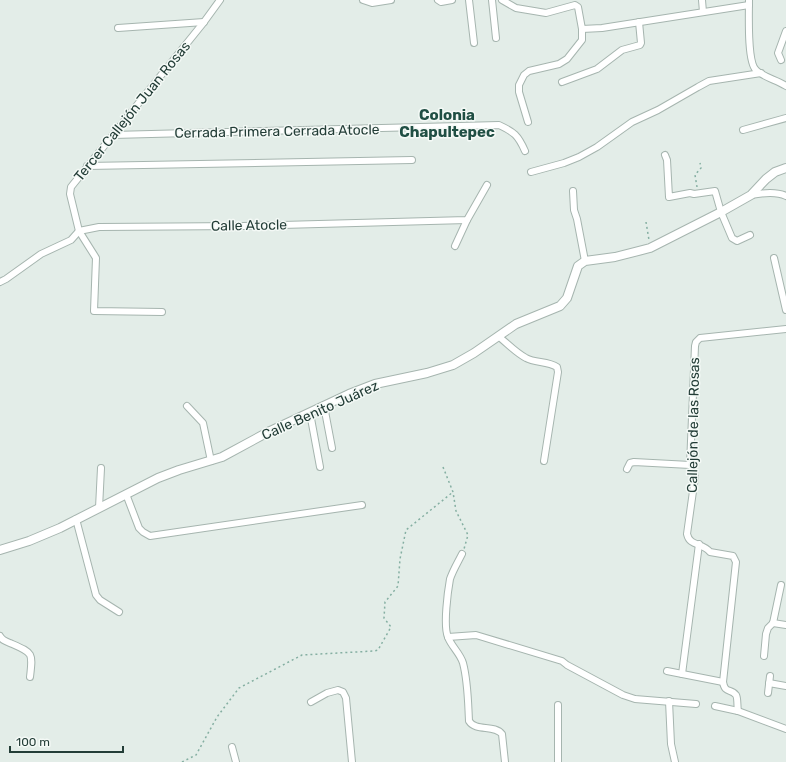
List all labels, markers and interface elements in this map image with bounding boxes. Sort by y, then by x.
street label: Tercer Callejón Juan Rosas [71,38,194,185]
district label: Colonia Chapultepec [399,106,495,141]
street label: Cerrada Primera Cerrada Atocle [174,121,380,142]
street label: Calle Atocle [211,216,287,235]
street label: Callejón de las Rosas [684,357,703,493]
street label: Calle Benito Juárez [259,377,381,444]
scale bar [10,728,123,754]
text: 100 m [16,735,50,749]

